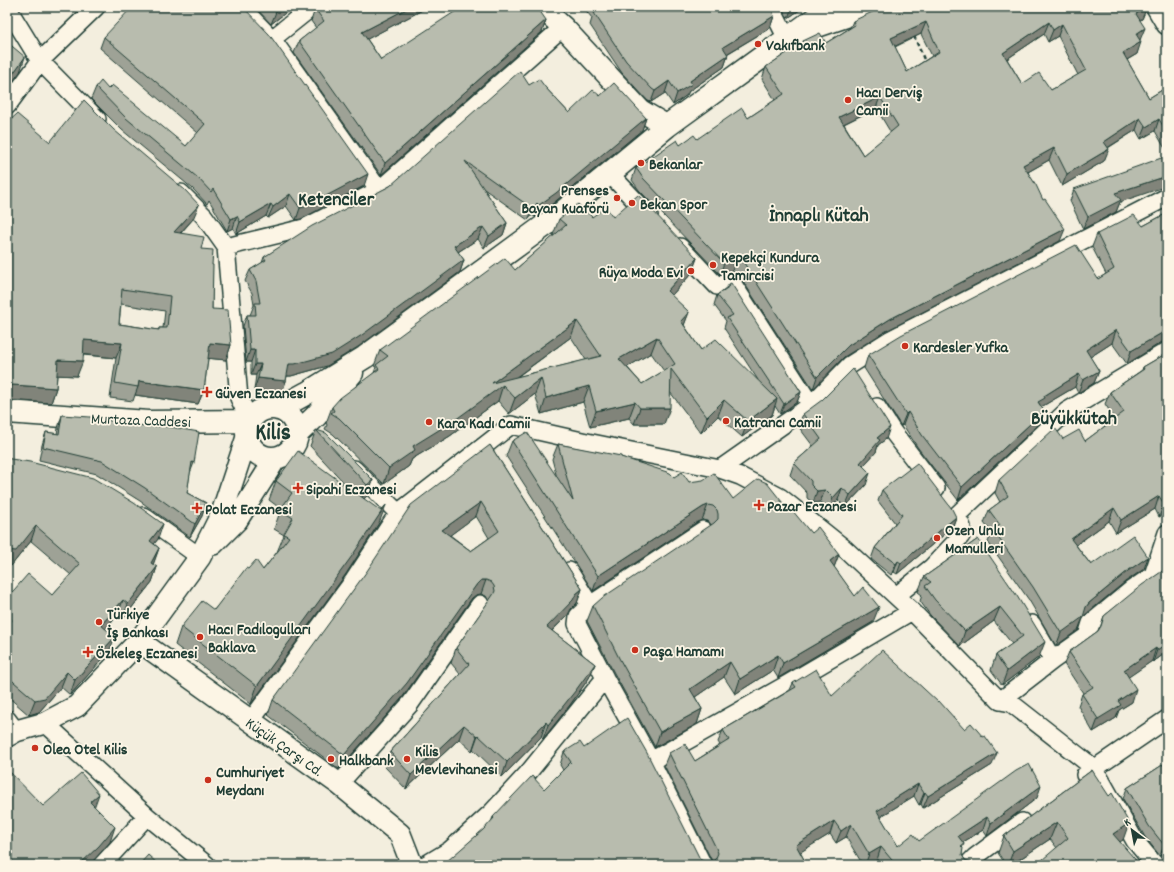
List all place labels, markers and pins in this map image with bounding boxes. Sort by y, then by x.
place label: Vakıfbank [766,35,825,58]
marker: Vakıfbank [753,39,763,49]
place label: Hacı Derviş Camii [856,82,923,123]
marker: Hacı Derviş Camii [843,95,853,105]
place label: Bekanlar [649,154,703,177]
marker: Bekanlar [636,158,646,168]
place label: Prenses Bayan Kuaförü [521,180,609,221]
marker: Prenses Bayan Kuaförü [612,193,622,203]
place label: Bekan Spor [640,194,708,217]
marker: Bekan Spor [627,198,637,208]
place label: Kepekçi Kundura Tamircisi [721,247,820,288]
marker: Kepekçi Kundura Tamircisi [708,260,718,270]
place label: Rüya Moda Evi [599,262,683,285]
marker: Rüya Moda Evi [686,266,696,276]
place label: Kardesler Yufka [913,337,1010,360]
marker: Kardesler Yufka [900,341,910,351]
place label: Güven Eczanesi [215,383,306,406]
marker: Güven Eczanesi [202,387,212,397]
place label: Katrancı Camii [734,412,821,435]
place label: Kara Kadı Camii [437,413,530,436]
marker: Katrancı Camii [721,416,731,426]
marker: Kara Kadı Camii [424,417,434,427]
place label: Sipahi Eczanesi [306,479,396,502]
marker: Sipahi Eczanesi [293,483,303,493]
place label: Pazar Eczanesi [767,496,856,519]
place label: Polat Eczanesi [205,499,292,522]
marker: Pazar Eczanesi [754,500,764,510]
marker: Polat Eczanesi [192,503,202,513]
place label: Ozen Unlu Mamulleri [945,520,1004,561]
marker: Ozen Unlu Mamulleri [932,533,942,543]
place label: Türkiye İş Bankası [107,604,168,645]
marker: Türkiye İş Bankası [94,617,104,627]
place label: Hacı Fadılogulları Baklava [208,619,311,660]
marker: Hacı Fadılogulları Baklava [195,632,205,642]
place label: Paşa Hamamı [643,641,724,664]
place label: Özkeleş Eczanesi [96,643,197,666]
marker: Paşa Hamamı [630,645,640,655]
marker: Özkeleş Eczanesi [83,647,93,657]
place label: Olea Otel Kilis [43,739,128,762]
place label: Kilis Mevlevihanesi [415,741,498,782]
marker: Olea Otel Kilis [30,743,40,753]
place label: Halkbank [339,750,394,773]
marker: Halkbank [326,754,336,764]
marker: Kilis Mevlevihanesi [402,754,412,764]
place label: Cumhuriyet Meydanı [216,762,284,803]
marker: Cumhuriyet Meydanı [203,775,213,785]

